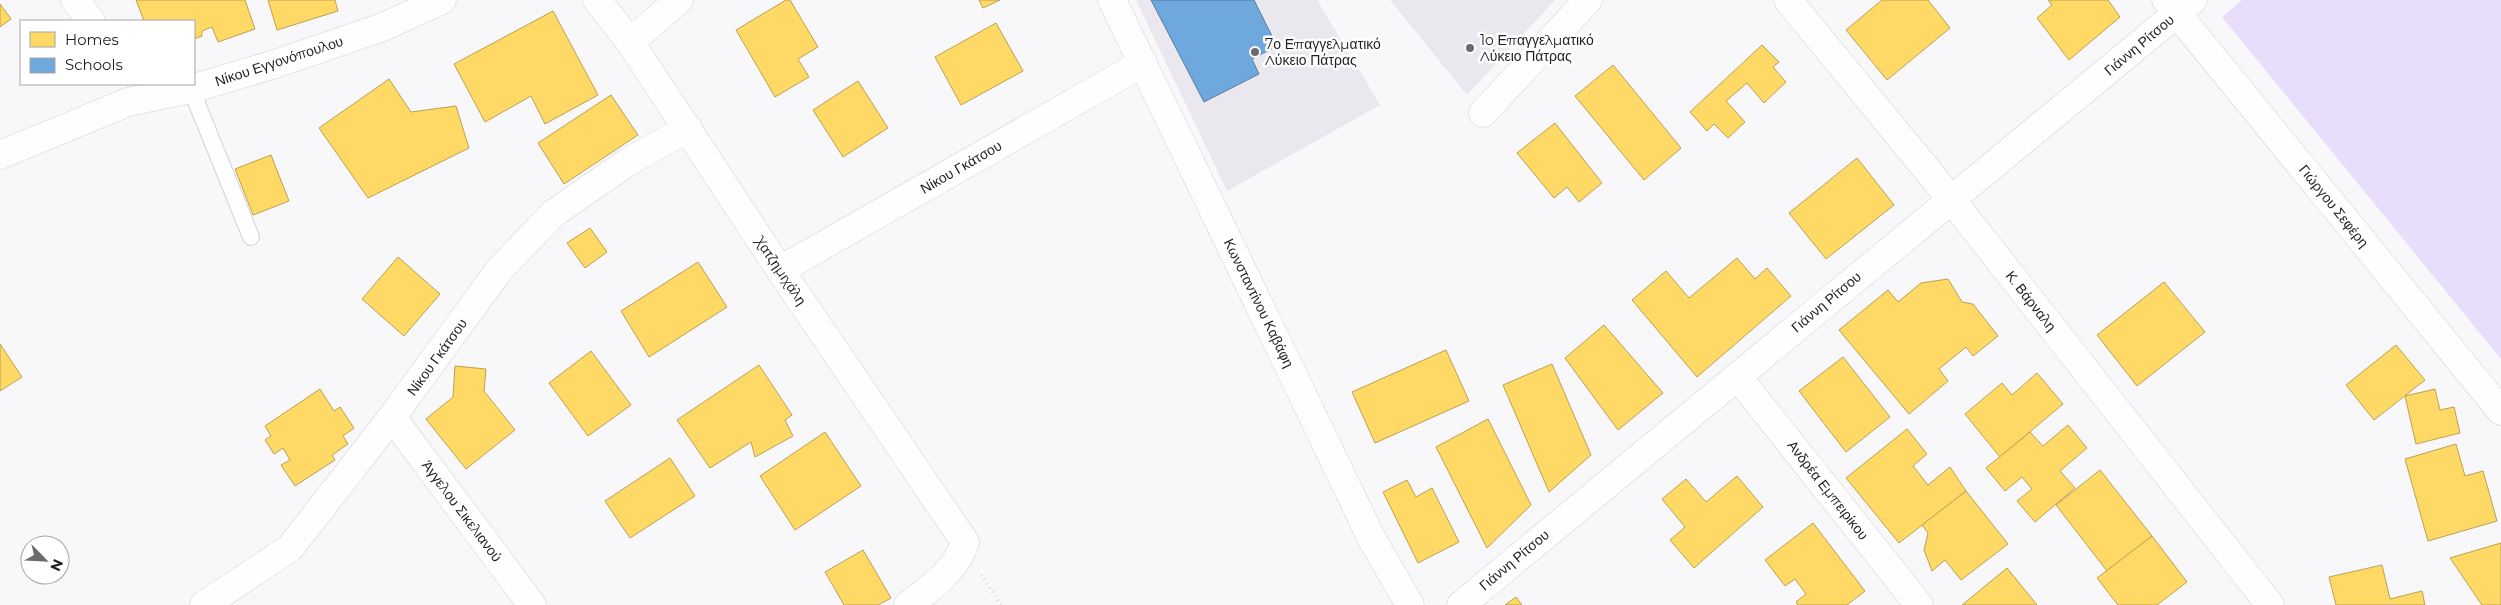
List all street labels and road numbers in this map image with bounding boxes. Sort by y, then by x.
street label: Γιάννη Ρίτσου [2100,11,2178,79]
street label: Νίκου Εγγονόπουλου [213,32,345,90]
street label: Νίκου Γκάτσου [917,136,1005,198]
street label: Γιώργου Σεφέρη [2295,161,2373,251]
street label: Χατζημιχάλη [750,232,810,309]
street label: Κωνσταντίνου Καβάφη [1220,236,1298,370]
street label: Κ. Βάρναλη [2002,267,2060,335]
street label: Γιάννη Ρίτσου [1787,268,1865,336]
street label: Νίκου Γκάτσου [403,315,471,399]
street label: Ανδρέα Εμπειρίκου [1784,437,1872,543]
street label: Άγγελου Σικελιανού [418,457,506,565]
street label: Γιάννη Ρίτσου [1475,526,1553,594]

